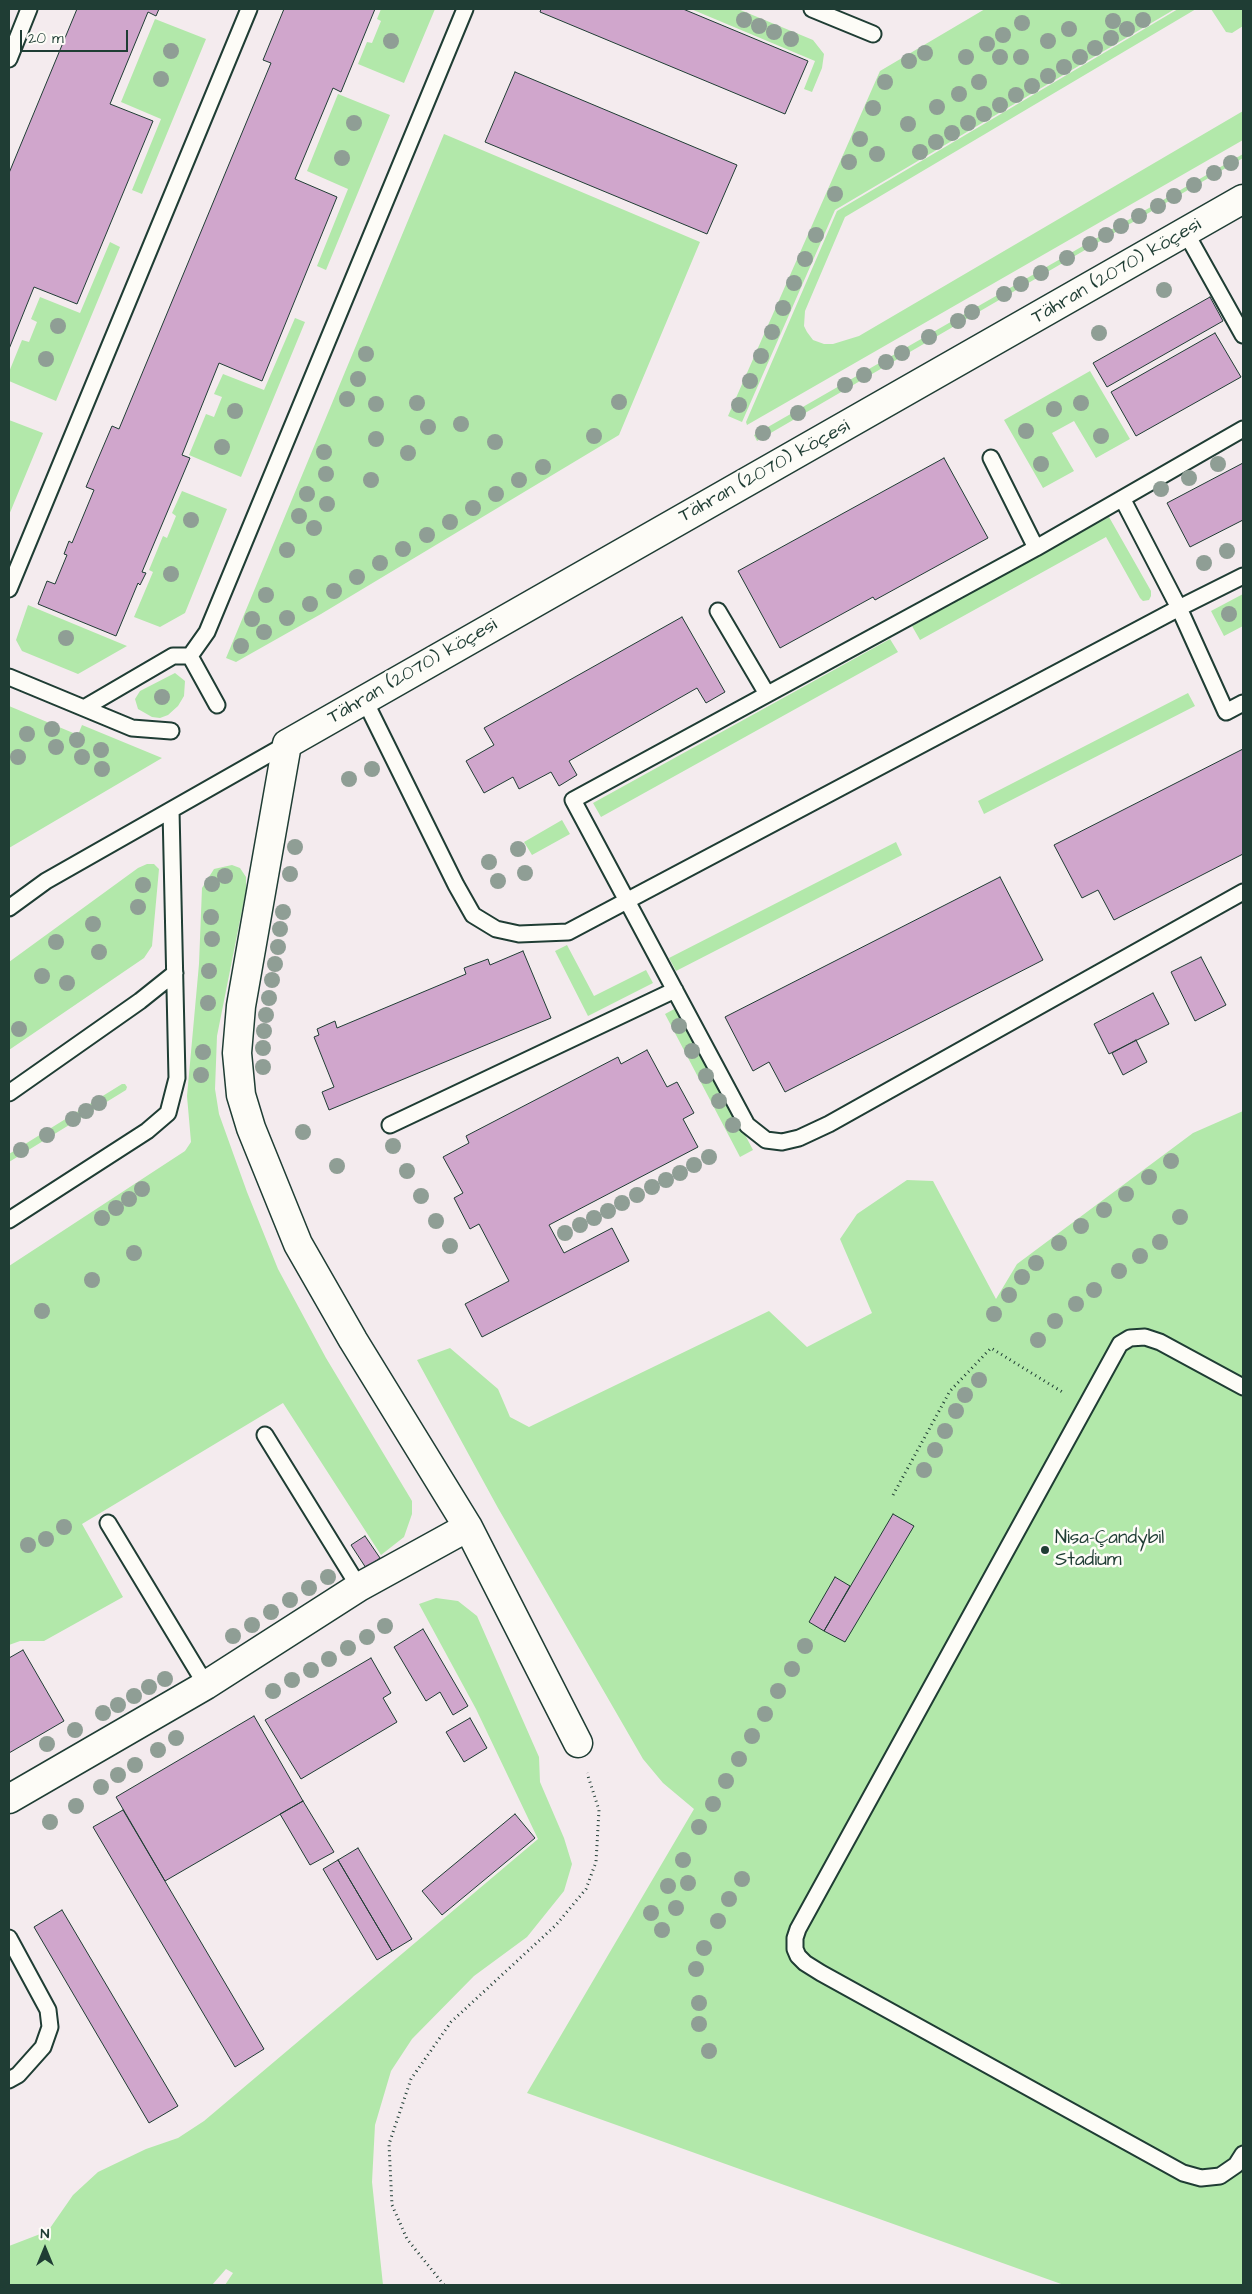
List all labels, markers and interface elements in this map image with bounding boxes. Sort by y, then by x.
scale bar [22,20,130,52]
text: 20 m [28,28,64,49]
street label: Tähran (2070) köçesi [1028,214,1206,330]
street label: Tähran (2070) köçesi [676,416,854,528]
street label: Tähran (2070) köçesi [324,614,502,730]
place label: Nisa-Çandybil Stadium [1055,1528,1164,1572]
marker: Nisa-Çandybil Stadium [1039,1544,1051,1556]
north arrow [20,2224,70,2274]
text: N [41,2224,49,2244]

